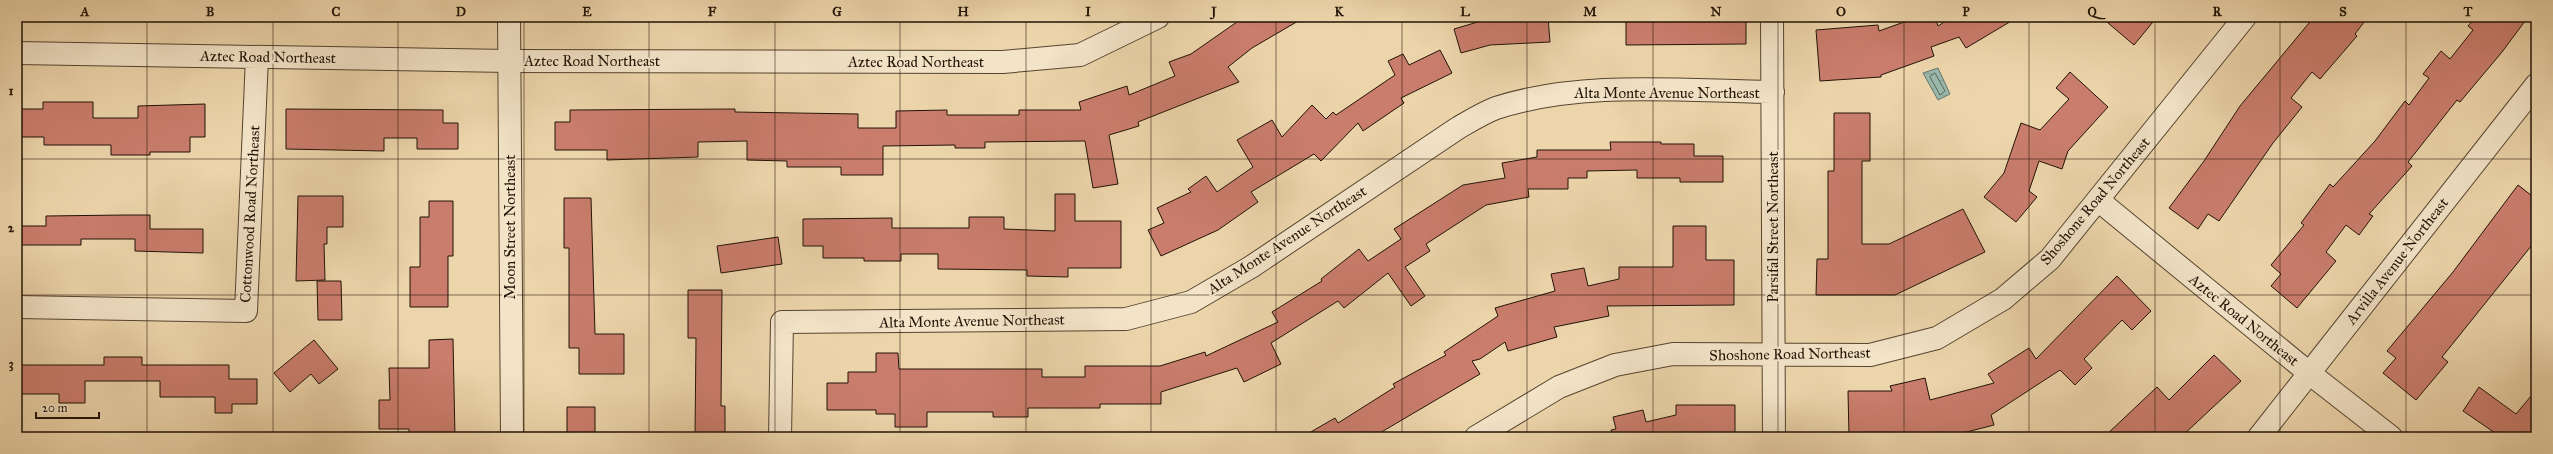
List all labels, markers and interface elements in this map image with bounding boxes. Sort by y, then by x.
text: A [80,4,90,20]
text: B [206,4,215,20]
text: C [332,4,341,20]
text: D [456,4,466,20]
text: E [582,4,592,20]
text: F [708,4,717,20]
text: G [832,4,842,20]
text: H [957,4,969,20]
text: I [1085,4,1091,20]
text: J [1209,4,1217,20]
text: K [1334,4,1344,20]
text: L [1460,4,1470,20]
text: M [1583,4,1597,20]
text: N [1710,4,1722,20]
text: O [1836,4,1846,20]
text: P [1962,4,1970,20]
text: Q [2087,4,2106,20]
text: R [2212,4,2222,20]
text: S [2339,4,2347,20]
text: T [2463,4,2473,20]
street label: Aztec Road Northeast [199,47,337,67]
street label: Aztec Road Northeast [523,52,661,70]
street label: Aztec Road Northeast [847,53,985,71]
text: 1 [8,83,14,99]
street label: Alta Monte Avenue Northeast [1573,84,1761,102]
street label: Cottonwood Road Northeast [236,124,264,303]
street label: Shoshone Road Northeast [2036,133,2154,269]
street label: Parsifal Street Northeast [1764,150,1782,303]
street label: Moon Street Northeast [501,154,519,300]
street label: Alta Monte Avenue Northeast [1203,182,1370,299]
street label: Arvilla Avenue Northeast [2341,193,2453,329]
text: 2 [8,220,15,236]
street label: Aztec Road Northeast [2185,270,2303,370]
street label: Alta Monte Avenue Northeast [878,310,1066,332]
street label: Shoshone Road Northeast [1709,344,1872,364]
text: 3 [8,356,14,372]
scale bar [36,394,99,420]
text: 20 m [42,401,68,415]

